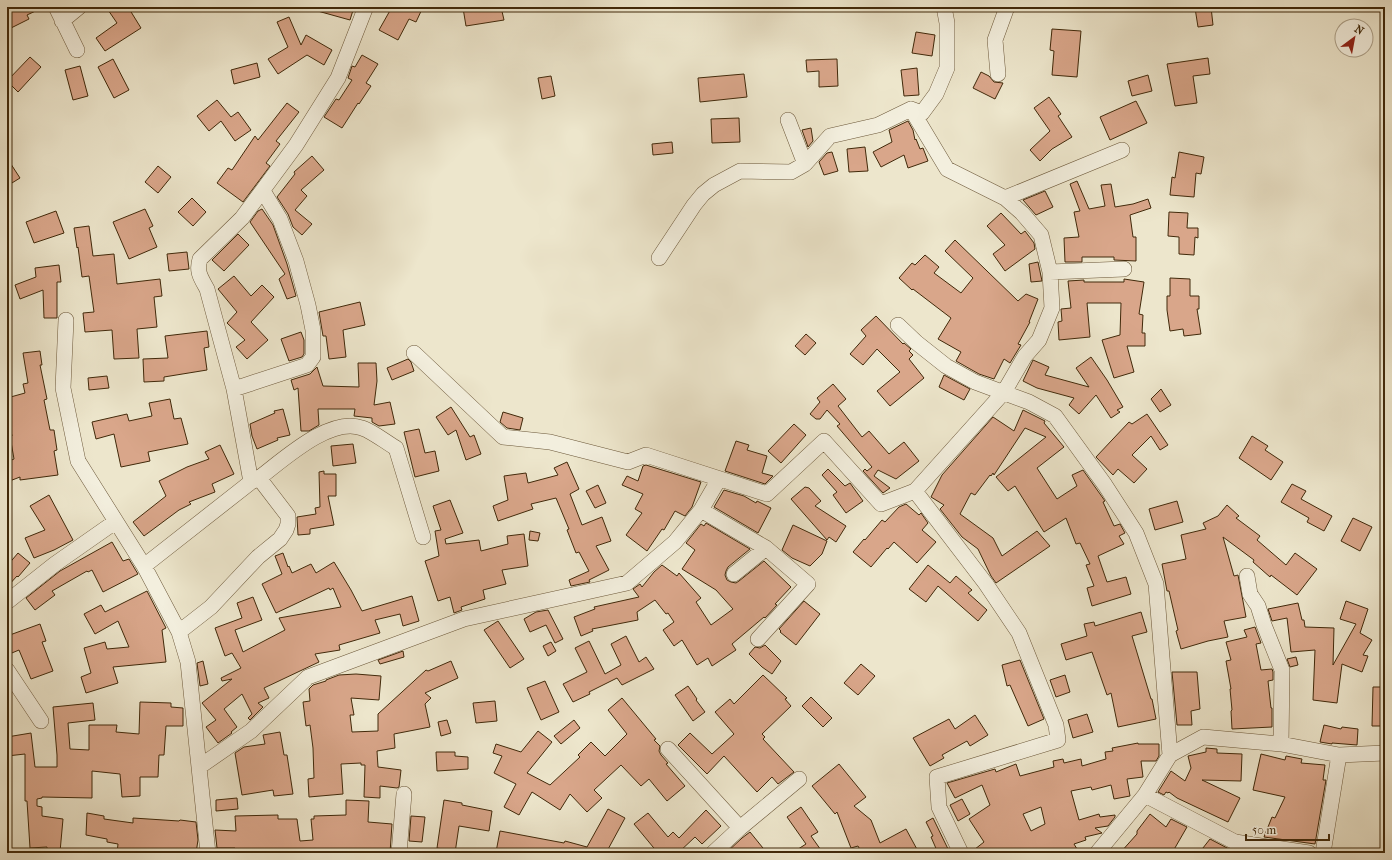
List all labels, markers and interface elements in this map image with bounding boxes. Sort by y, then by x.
north arrow [1334,18,1374,58]
text: N [1352,22,1367,38]
scale bar [1246,816,1329,842]
text: 50 m [1252,823,1276,837]

